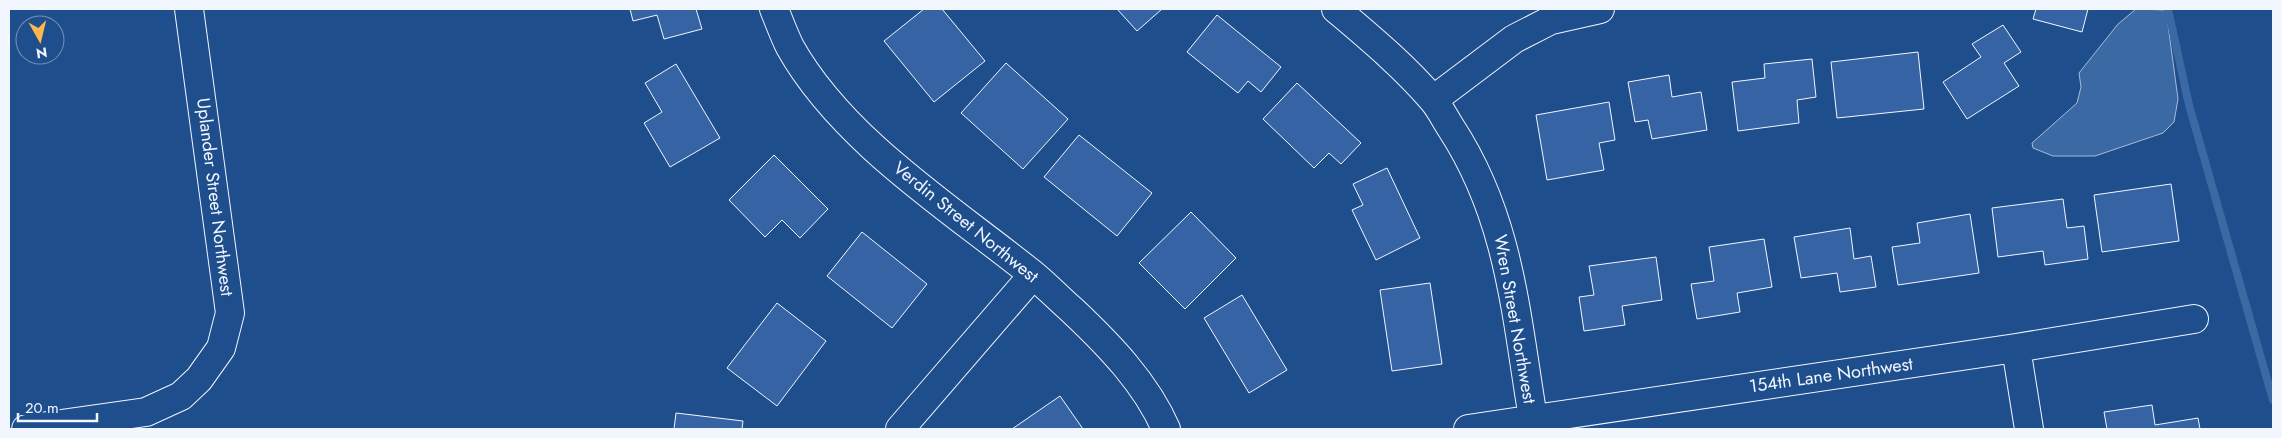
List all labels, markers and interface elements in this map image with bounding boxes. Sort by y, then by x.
north arrow [15,15,65,65]
text: N [35,42,49,64]
street label: Uplander Street Northwest [190,96,240,298]
street label: Verdin Street Northwest [888,155,1045,289]
street label: Wren Street Northwest [1487,232,1543,406]
street label: 154th Lane Northwest [1747,351,1915,399]
scale bar [18,390,96,422]
text: 20 m [25,397,59,419]

